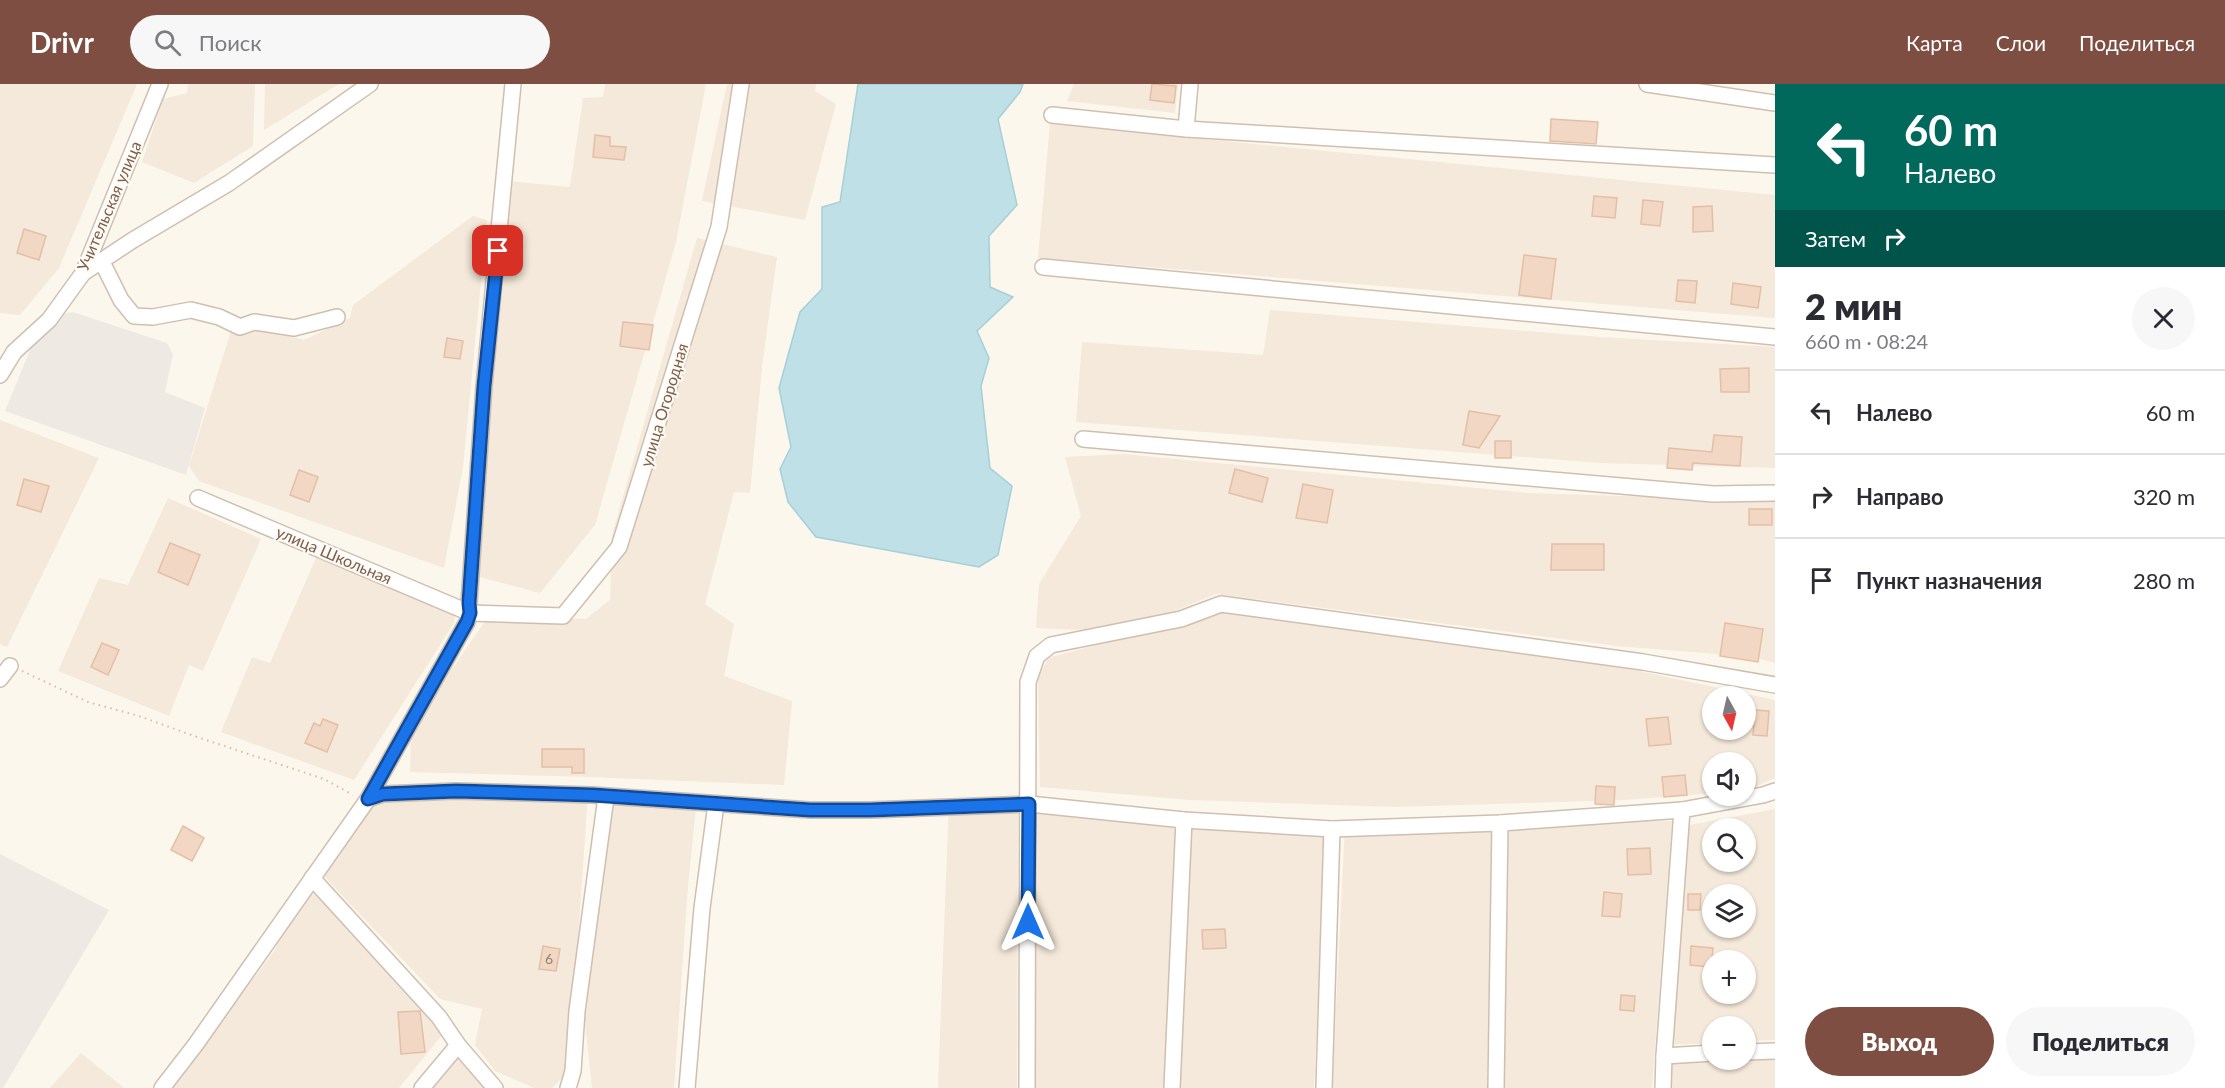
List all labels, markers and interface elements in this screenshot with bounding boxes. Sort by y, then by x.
search box [130,15,550,69]
text: Drivr [30,25,94,59]
icon: search [151,26,184,59]
text: Поиск [199,29,262,56]
text: Карта [1906,30,1963,55]
text: Слои [1996,30,2046,55]
text: Поделиться [2079,30,2195,55]
text: 60 m [1904,105,1998,155]
icon: left [1805,108,1883,186]
street label: Учительская улица [73,138,145,274]
text: Налево [1904,156,1996,189]
icon: right [1878,222,1911,255]
pin [472,225,523,276]
text: Затем [1805,225,1866,252]
icon: arrive [481,234,514,267]
text: 2 мин [1805,284,1902,328]
button: close [2132,287,2195,350]
text: 660 m · 08:24 [1805,329,1928,353]
street label: улица Огородная [636,341,691,469]
icon: left [1805,396,1838,429]
text: Налево [1856,399,1932,426]
text: 60 m [2146,399,2195,426]
icon: right [1805,480,1838,513]
text: Направо [1856,483,1944,510]
text: 320 m [2133,483,2195,510]
street label: улица Школьная [274,522,395,587]
icon: arrive [1805,564,1838,597]
text: Пункт назначения [1856,567,2042,594]
text: 280 m [2133,567,2195,594]
north arrow [1702,686,1756,740]
map controls [1702,686,1756,1070]
button: sound [1702,752,1756,806]
button: search [1702,818,1756,872]
button: layers [1702,884,1756,938]
position arrow [996,890,1060,954]
house number: 6 [545,950,553,967]
button: + [1702,950,1756,1004]
button: Выход [1805,1007,1994,1076]
button: Поделиться [2006,1007,2195,1076]
button: − [1702,1016,1756,1070]

